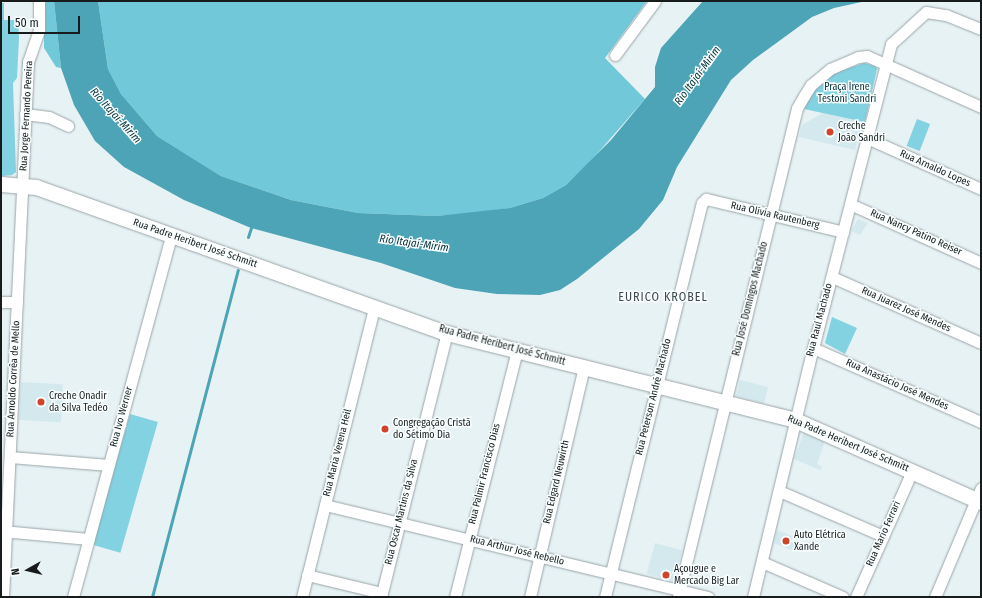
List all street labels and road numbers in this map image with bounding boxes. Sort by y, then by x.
street label: Rua Jorge Fernando Pereira [18,60,36,172]
street label: Rua Arnaldo Lopes [898,148,972,190]
street label: Rua Olívia Rautenberg [729,200,821,232]
street label: Rua Nancy Patino Reiser [868,207,964,259]
street label: Rua Padre Heribert José Schmitt [131,217,259,271]
street label: Rua José Domingos Machado [731,241,771,357]
street label: Rua Raul Machado [804,282,836,358]
street label: Rua Juarez José Mendes [859,285,953,335]
street label: Rua Arnoldo Corrêa de Mello [5,320,23,438]
street label: Rua Padre Heribert José Schmitt [437,323,567,369]
street label: Rua Peterson André Machado [634,337,674,457]
street label: Rua Anastácio José Mendes [844,357,950,413]
street label: Rua Ivo Werner [108,385,136,449]
street label: Rua Maria Verena Heil [321,408,355,498]
street label: Rua Padre Heribert José Schmitt [786,413,910,475]
street label: Rua Palmir Francisco Dias [467,422,503,526]
street label: Rua Edgard Neuwirth [542,439,572,525]
street label: Rua Oscar Martins da Silva [383,458,421,566]
street label: Rua Mario Ferrari [864,500,904,568]
street label: Rua Arthur José Rebello [469,533,565,569]

